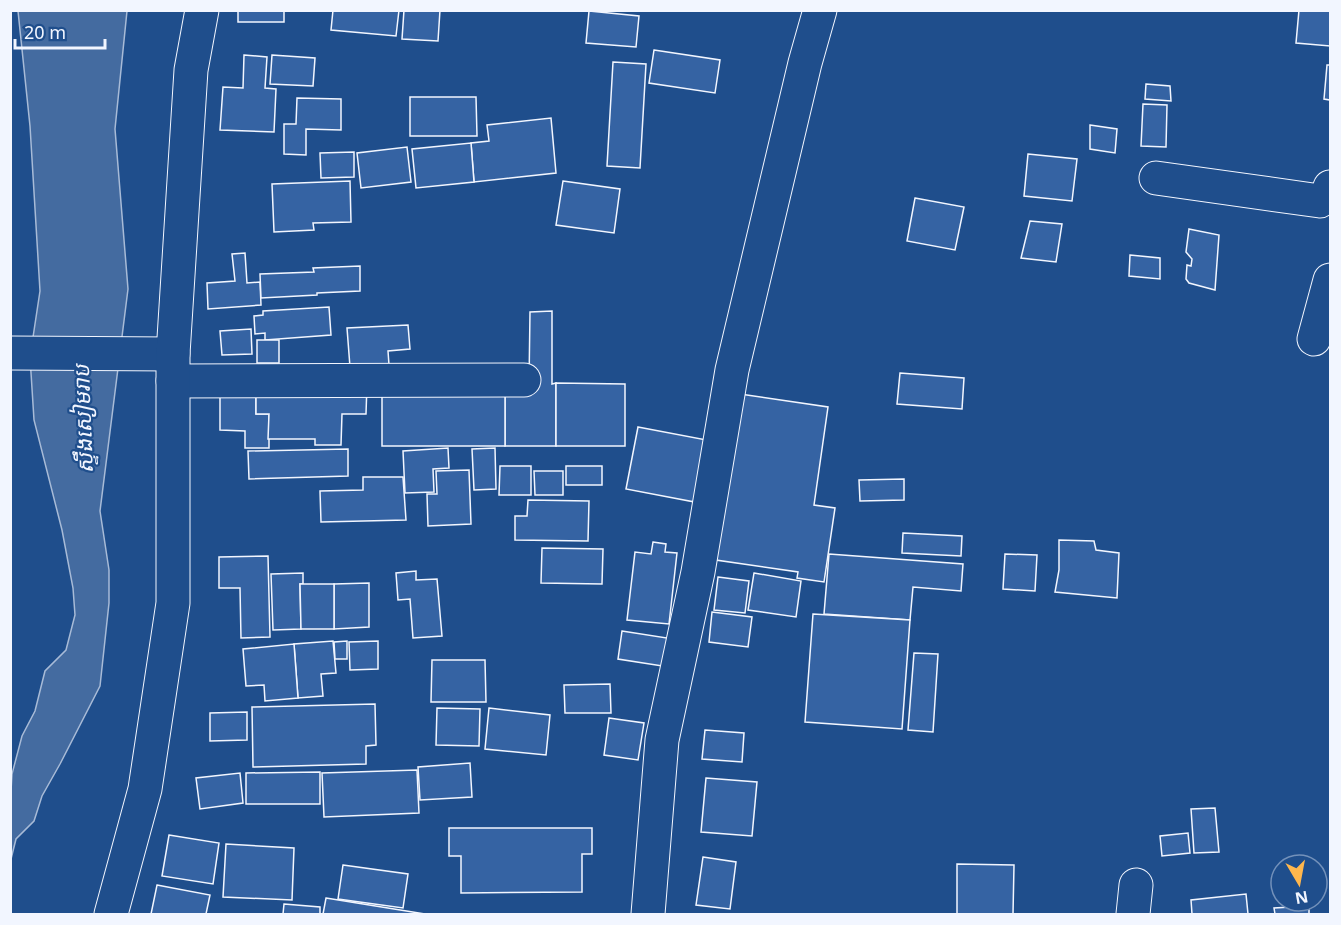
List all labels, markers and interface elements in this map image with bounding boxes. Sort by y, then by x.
scale bar [15,12,105,50]
text: 20 m [24,20,66,44]
water label: ស្ទឹងសៀមរាប [65,362,99,474]
north arrow [1269,853,1329,913]
text: N [1293,886,1310,910]

